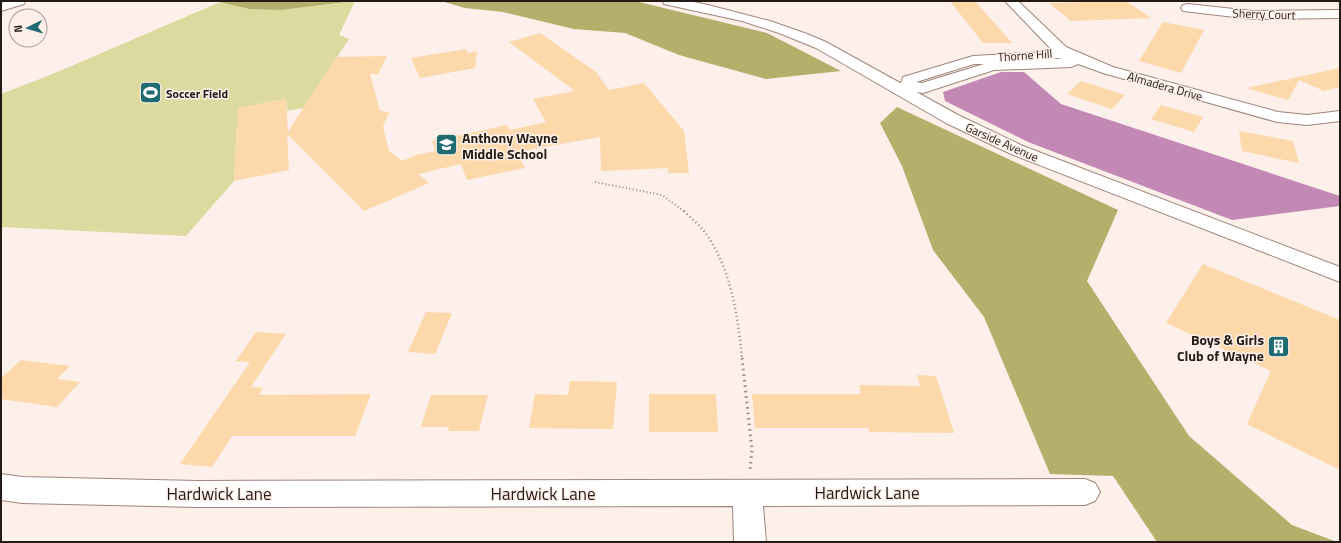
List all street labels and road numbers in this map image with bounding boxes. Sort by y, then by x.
street label: Sherry Court [1232,3,1297,25]
street label: Thorne Hill [997,44,1053,66]
street label: Almadera Drive [1125,66,1205,106]
street label: Garside Avenue [962,117,1042,167]
street label: Hardwick Lane [815,480,920,506]
street label: Hardwick Lane [167,481,272,507]
street label: Hardwick Lane [491,481,596,507]

